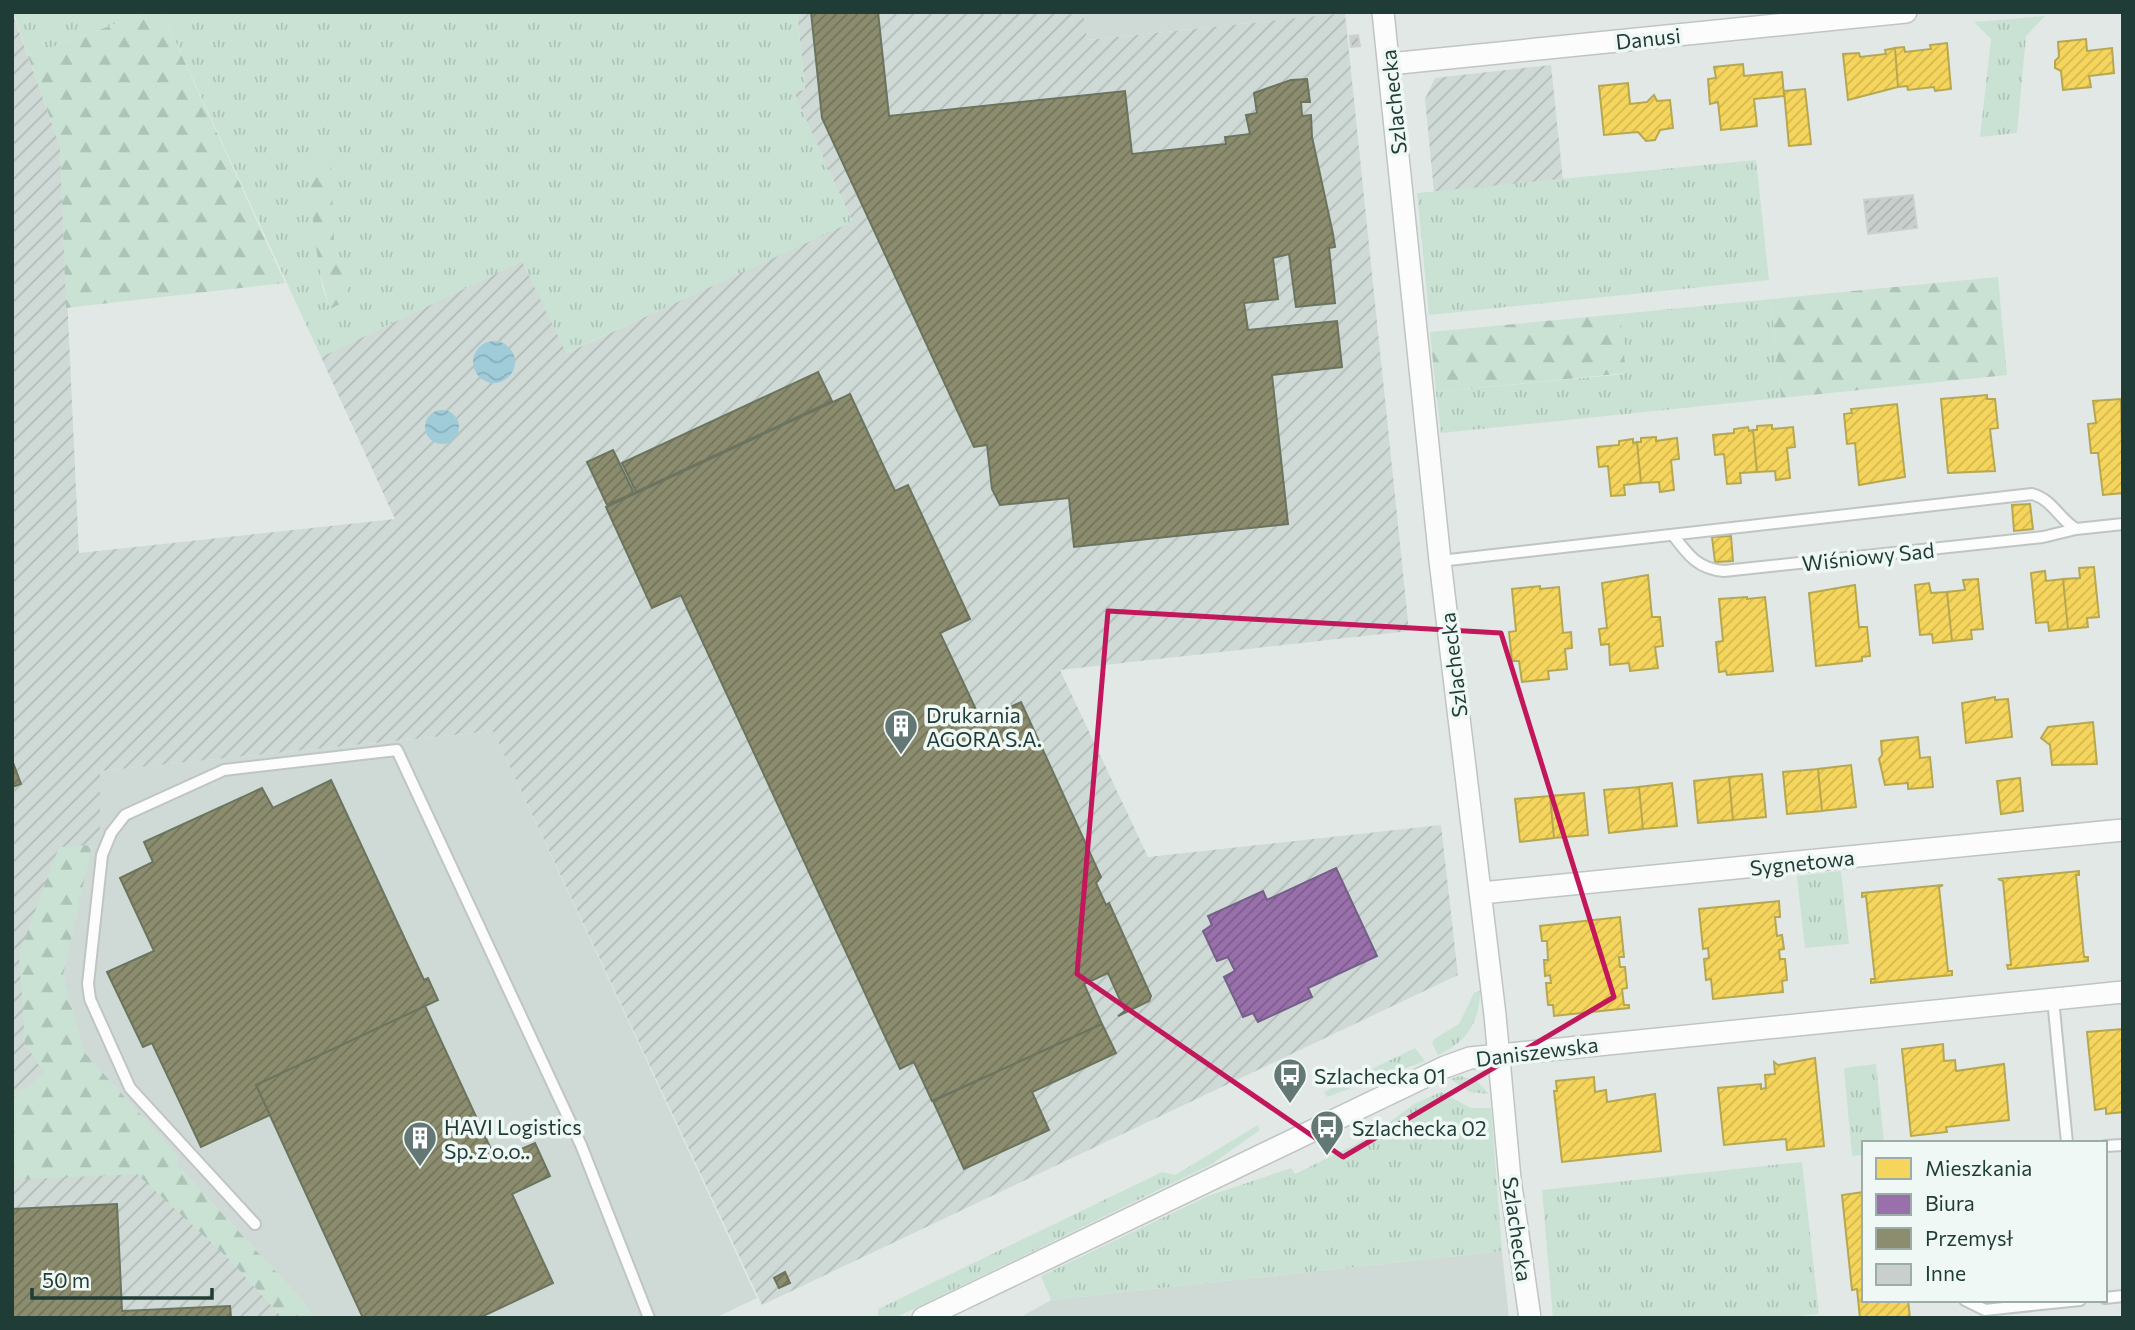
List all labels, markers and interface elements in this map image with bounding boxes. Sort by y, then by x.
street label: Danusi [1614,22,1682,54]
street label: Szlachecka [1375,48,1411,156]
street label: Wiśniowy Sad [1801,537,1935,575]
street label: Szlachecka [1434,611,1472,719]
place label: Drukarnia AGORA S.A. [926,702,1042,751]
building icon: Drukarnia AGORA S.A. [882,707,920,756]
street label: Sygnetowa [1748,844,1856,880]
street label: Daniszewska [1474,1031,1600,1071]
bus stop icon: Szlachecka 01 [1271,1056,1309,1105]
place label: Szlachecka 01 [1314,1063,1446,1088]
bus stop icon: Szlachecka 02 [1308,1108,1346,1157]
place label: HAVI Logistics Sp. z o.o.. [444,1114,582,1163]
place label: Szlachecka 02 [1352,1115,1487,1140]
building icon: HAVI Logistics Sp. z o.o.. [401,1119,439,1168]
legend [1862,1141,2107,1302]
text: Mieszkania [1925,1155,2032,1180]
street label: Szlachecka [1498,1175,1538,1283]
text: Biura [1925,1190,1975,1215]
text: Przemysł [1925,1225,2013,1250]
scale bar [32,1256,212,1300]
text: Inne [1925,1260,1966,1285]
text: 50 m [42,1267,90,1292]

